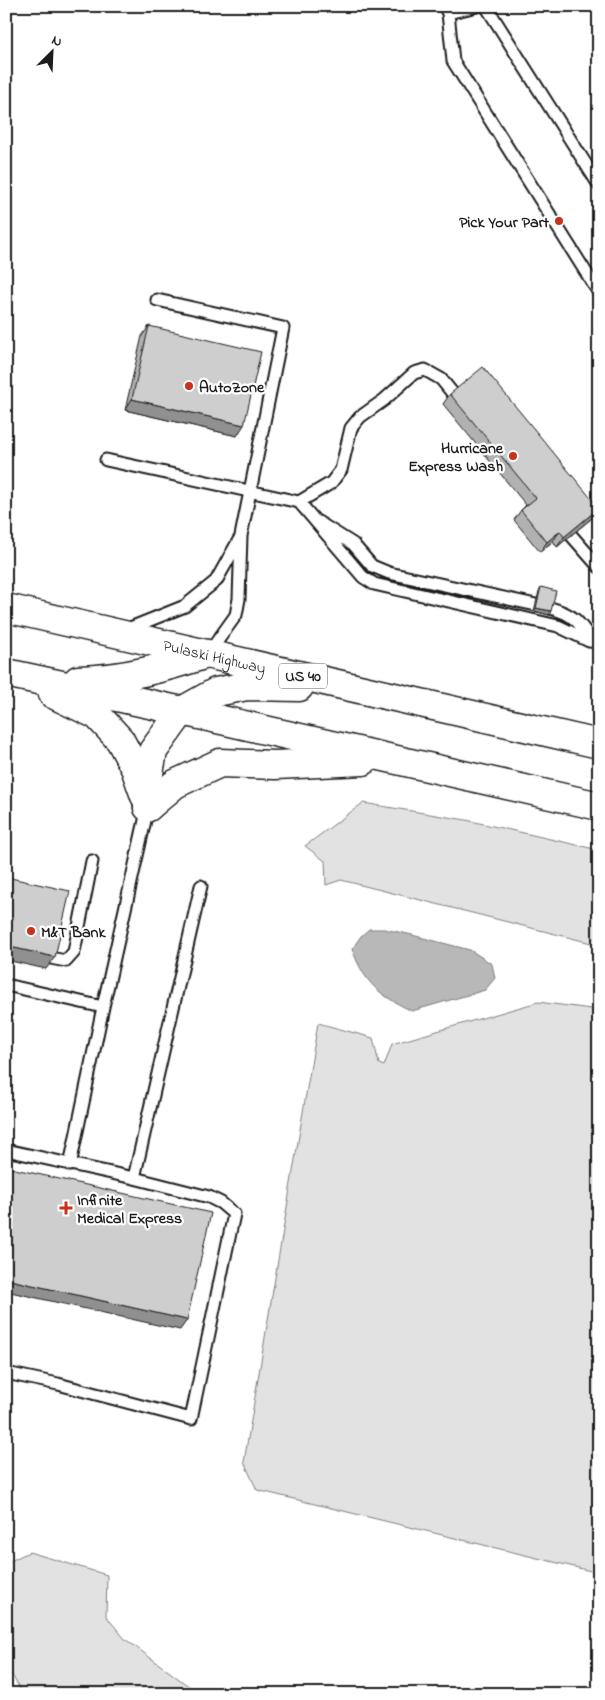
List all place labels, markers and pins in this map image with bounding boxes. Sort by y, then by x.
place label: Pick Your Part [459,211,550,235]
marker: Pick Your Part [553,215,565,227]
place label: AutoZone [199,376,265,400]
marker: AutoZone [183,380,195,392]
place label: Hurricane Express Wash [408,437,504,479]
marker: Hurricane Express Wash [507,450,519,462]
place label: M&T Bank [41,921,106,945]
marker: M&T Bank [25,925,37,937]
place label: Infinite Medical Express [77,1189,182,1231]
marker: Infinite Medical Express [59,1201,73,1215]

